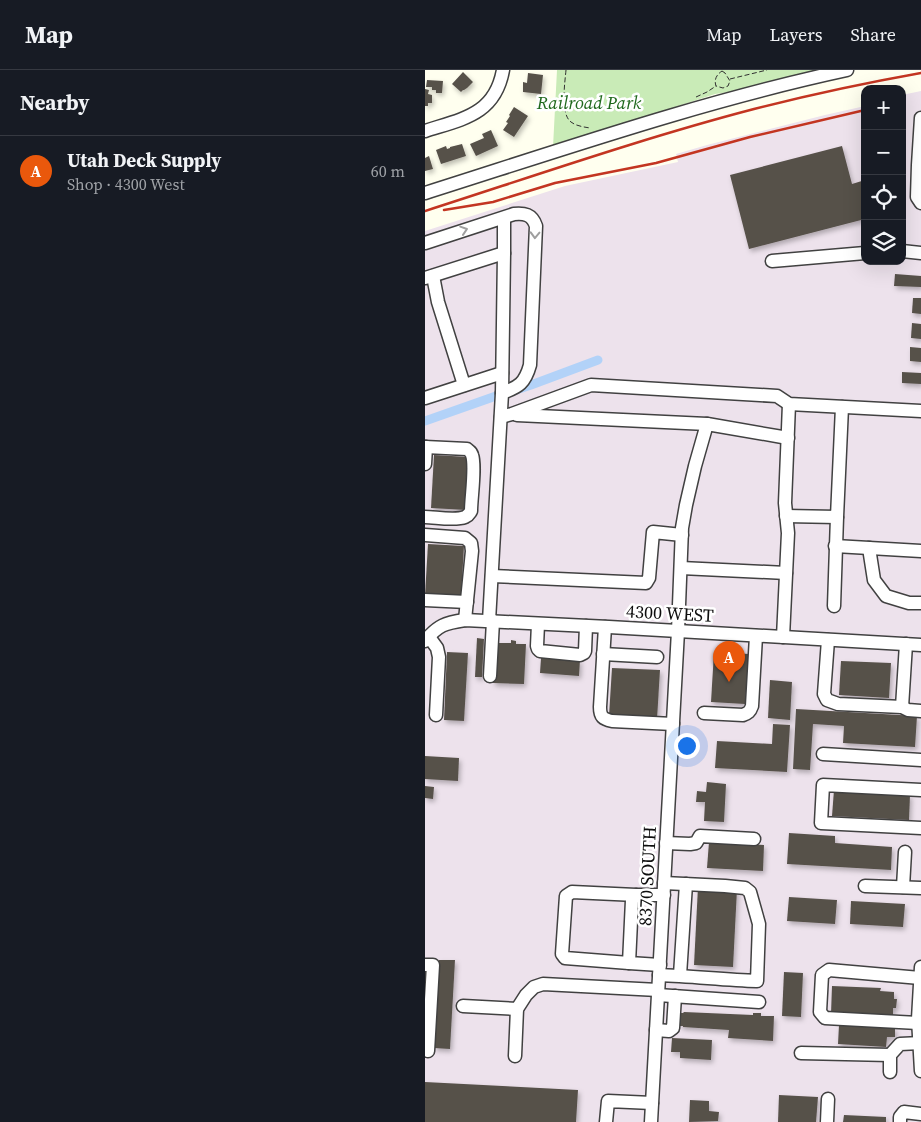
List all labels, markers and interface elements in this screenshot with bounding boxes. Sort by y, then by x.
text: Map [25,18,73,51]
text: Map [706,22,741,47]
text: Layers [769,22,822,47]
text: Share [850,22,896,47]
map controls [861,85,906,265]
button: + [861,85,906,130]
text: Nearby [20,88,90,117]
park label: Railroad Park [536,90,642,115]
button: − [861,130,906,175]
text: Utah Deck Supply [67,147,221,173]
text: A [31,160,41,182]
text: 60 m [371,160,405,182]
text: Shop · 4300 West [67,173,185,195]
button: locate [861,175,906,220]
button: layers [861,220,906,265]
one-way arrow [460,226,468,236]
one-way arrow [530,232,541,240]
street label: 4300 WEST [626,598,715,628]
pin: A [713,641,745,682]
your location [674,733,700,759]
street label: 8370 SOUTH [632,826,662,926]

